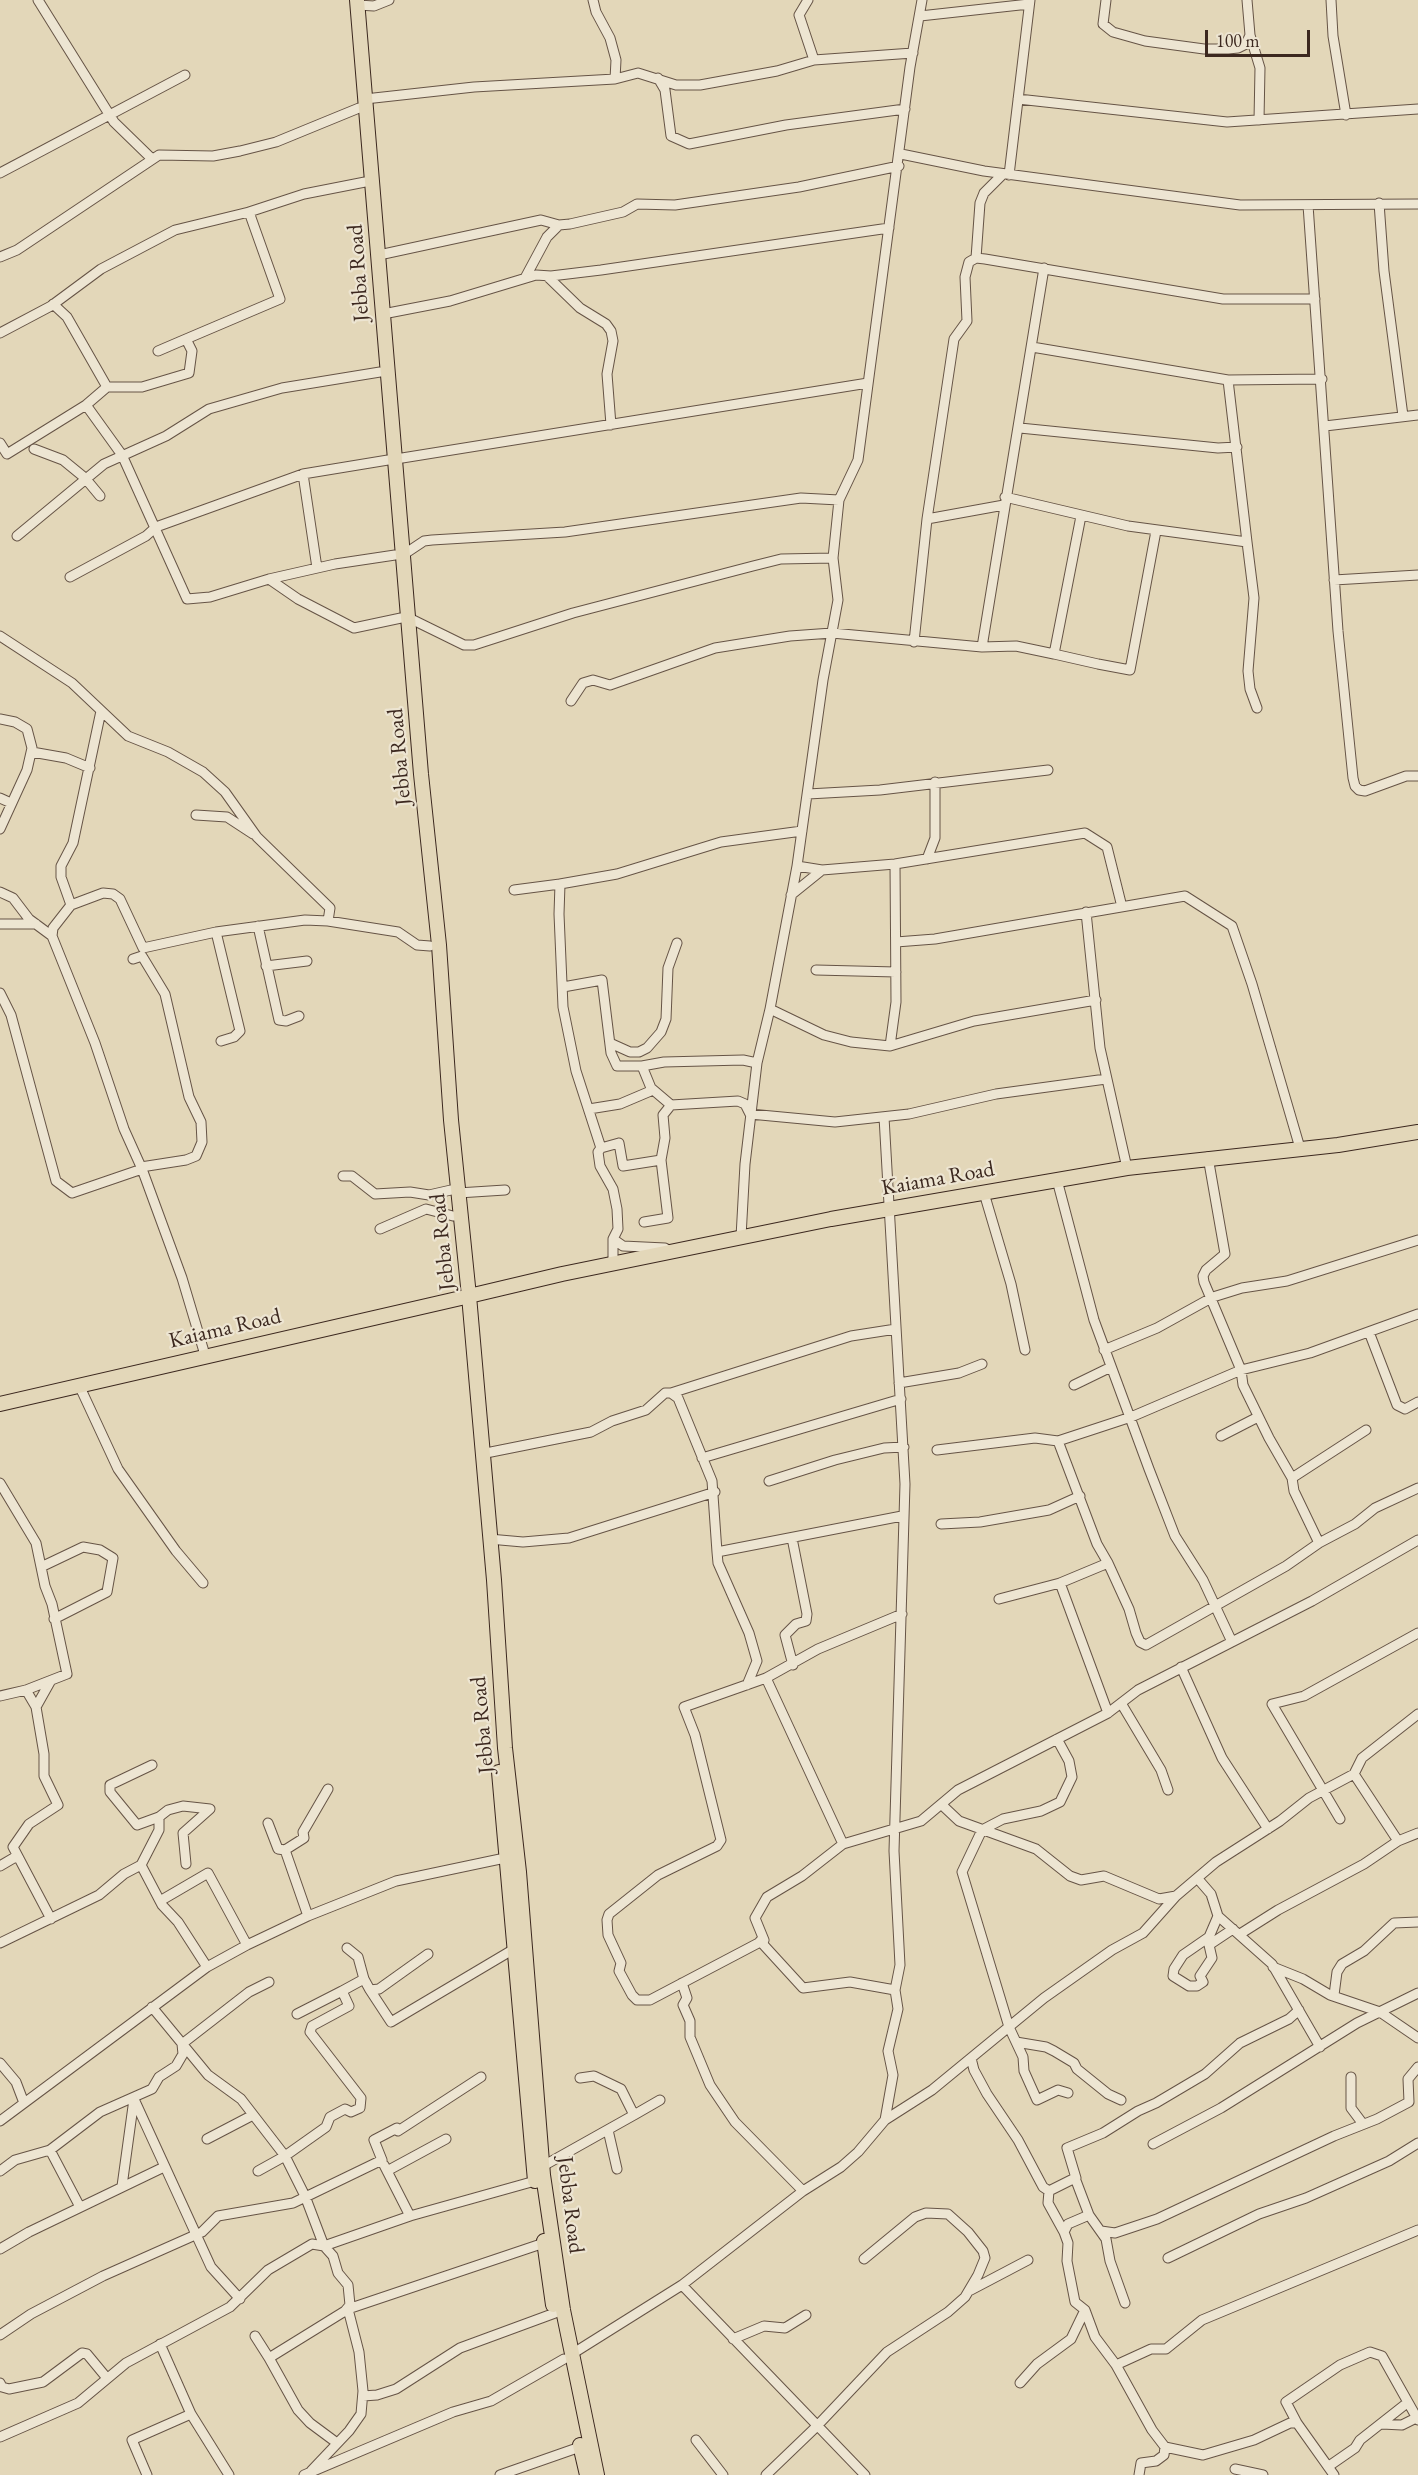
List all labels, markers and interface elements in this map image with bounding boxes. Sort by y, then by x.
scale bar [1208,18,1313,56]
text: 100 m [1216,29,1260,52]
street label: Jebba Road [342,223,376,323]
street label: Jebba Road [383,707,417,807]
street label: Kaiama Road [879,1156,997,1202]
street label: Jebba Road [425,1192,461,1292]
street label: Kaiama Road [166,1303,284,1355]
street label: Jebba Road [466,1675,500,1775]
street label: Jebba Road [551,2155,589,2255]

